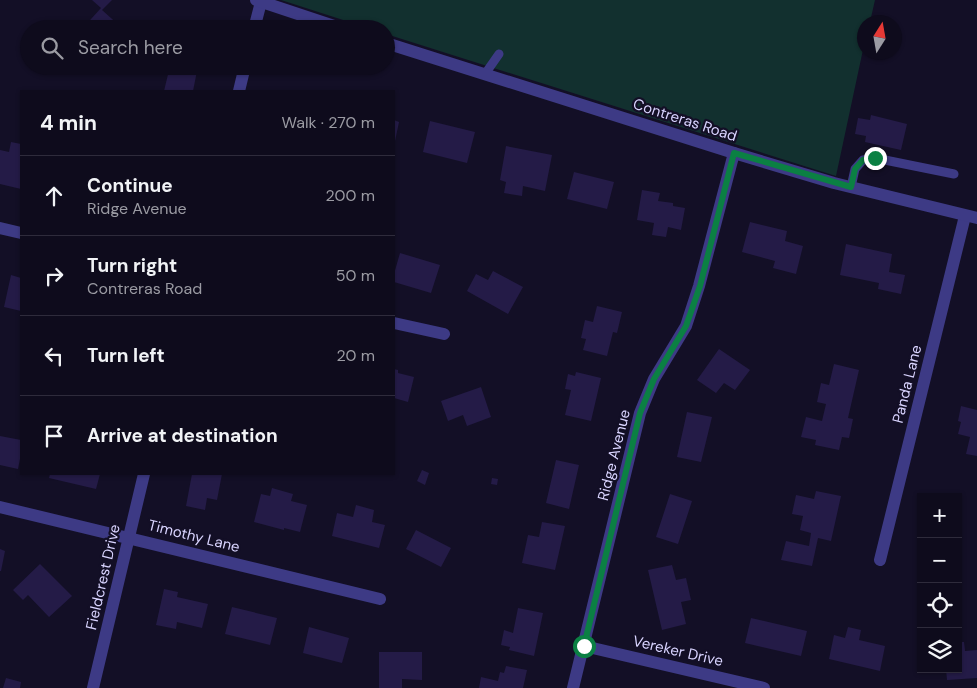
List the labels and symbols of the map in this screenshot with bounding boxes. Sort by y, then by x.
north arrow [857,15,902,60]
street label: Contreras Road [631,94,739,146]
route end [864,147,887,170]
street label: Panda Lane [888,343,926,425]
street label: Ridge Avenue [593,407,635,503]
street label: Timothy Lane [146,515,242,557]
street label: Fieldcrest Drive [81,522,125,632]
street label: Vereker Drive [631,631,725,671]
route start [573,635,596,658]

